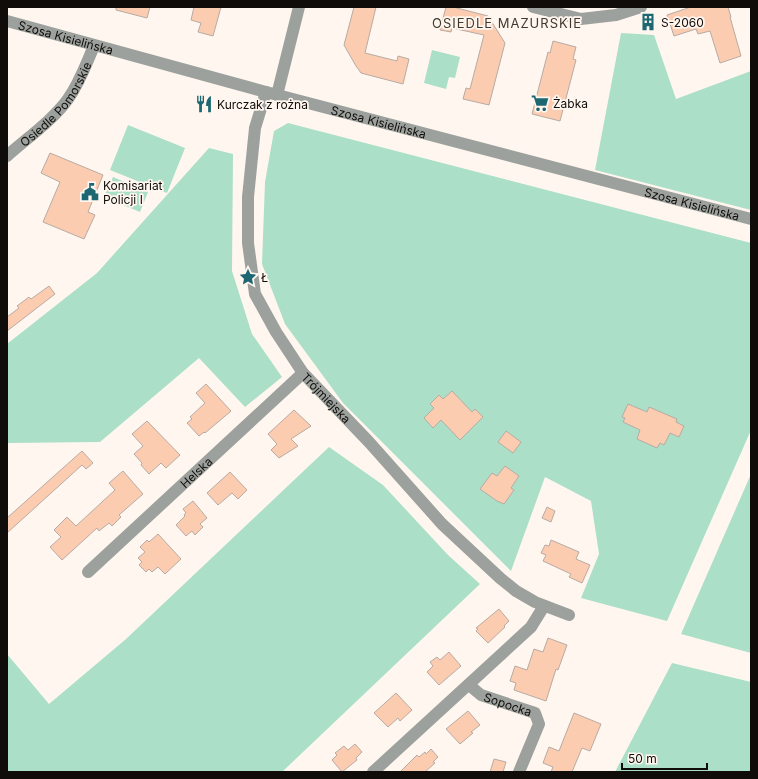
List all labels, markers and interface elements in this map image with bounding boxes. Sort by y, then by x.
building icon: S-2060 [638,12,658,32]
district label: OSIEDLE MAZURSKIE [432,15,582,31]
place label: S-2060 [661,15,704,30]
street label: Szosa Kisielińska [17,17,115,57]
street label: Osiedle Pomorskie [17,59,94,149]
supermarket icon: Żabka [530,93,550,113]
restaurant icon: Kurczak z rożna [194,94,214,114]
place label: Żabka [553,96,588,111]
place label: Kurczak z rożna [217,97,308,112]
street label: Szosa Kisielińska [329,102,428,141]
place label: Komisariat Policji I [103,178,163,207]
public building icon: Komisariat Policji I [80,182,100,202]
street label: Szosa Kisielińska [643,184,741,223]
place icon: Ł [238,267,258,287]
place label: Ł [261,270,268,285]
street label: Trójmiejska [299,369,354,426]
street label: Helska [177,454,215,491]
street label: Sopocka [482,689,534,719]
scale bar [622,745,707,771]
text: 50 m [628,751,657,766]

